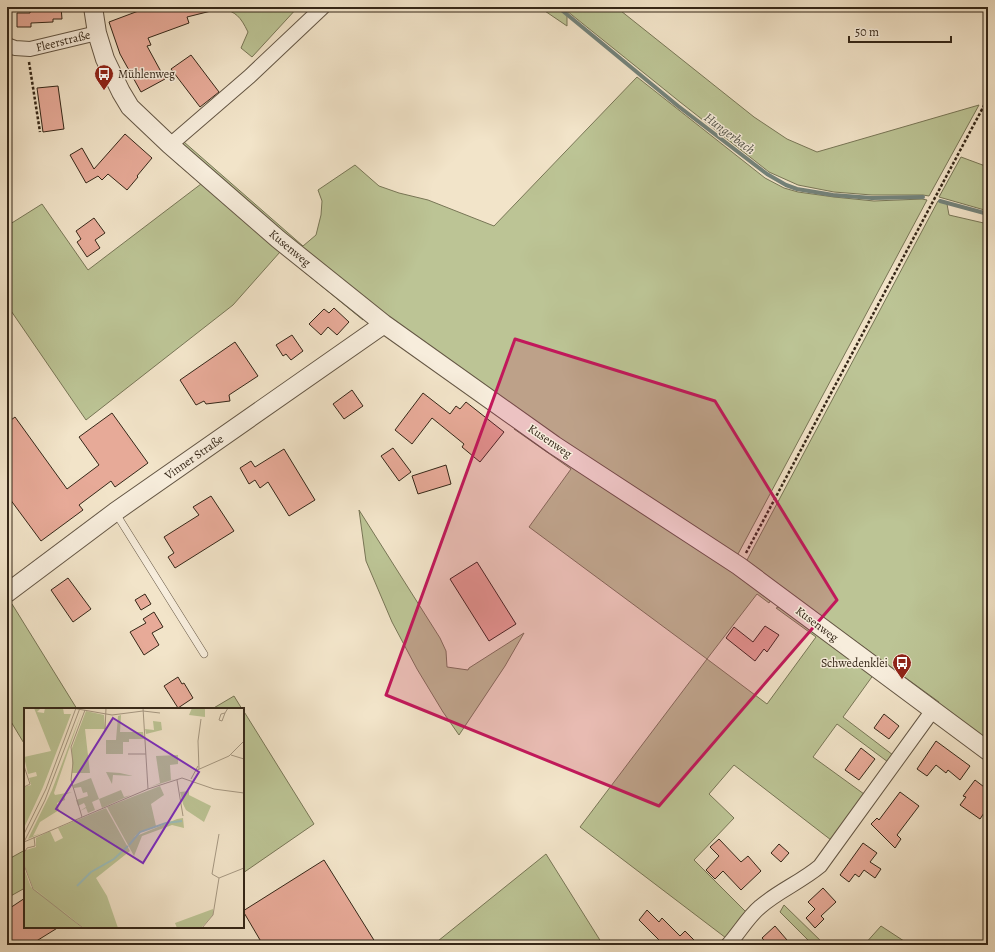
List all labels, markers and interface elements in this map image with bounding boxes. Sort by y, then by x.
scale bar [849,18,951,44]
text: 50 m [855,24,879,40]
street label: Fleerstraße [34,26,92,56]
bus stop icon: Mühlenweg [93,63,115,91]
place label: Mühlenweg [118,66,175,82]
water label: Hungerbach [701,109,759,158]
street label: Kusenweg [266,226,314,270]
street label: Kusenweg [525,420,575,462]
street label: Vinner Straße [160,431,227,484]
street label: Kusenweg [792,603,842,645]
bus stop icon: Schwedenklei [891,652,913,680]
place label: Schwedenklei [821,655,888,671]
inset map [24,708,244,928]

